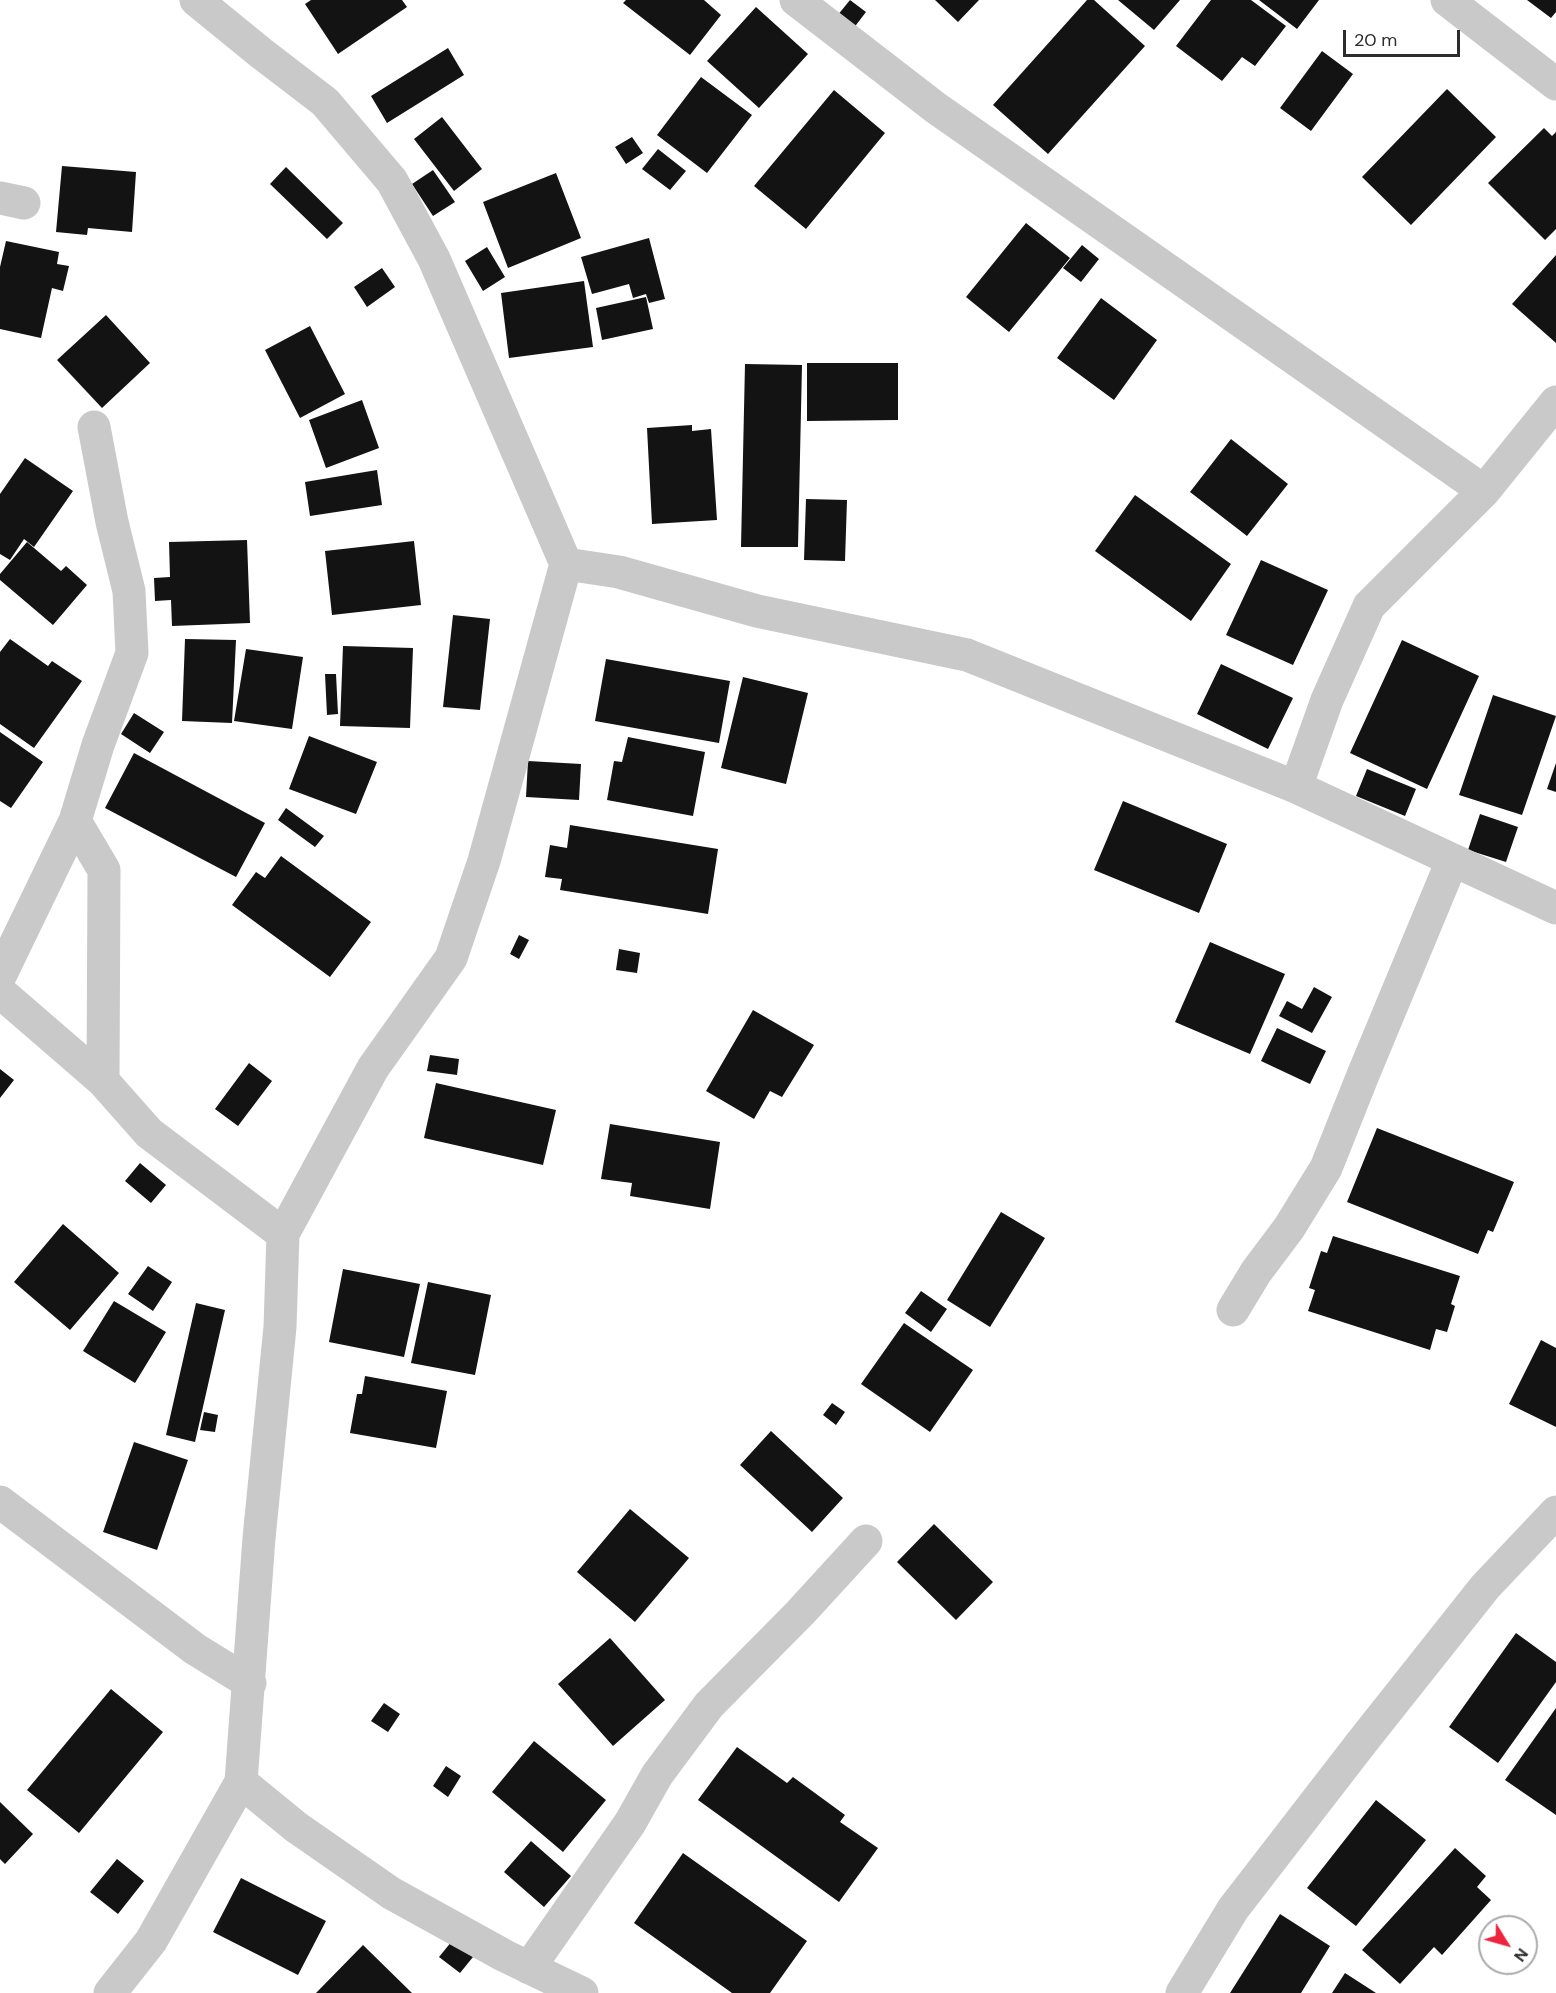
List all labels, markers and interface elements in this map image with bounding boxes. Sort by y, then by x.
scale bar [1346,18,1463,56]
text: 20 m [1354,28,1397,52]
north arrow [1478,1915,1538,1975]
text: N [1509,1944,1533,1966]

